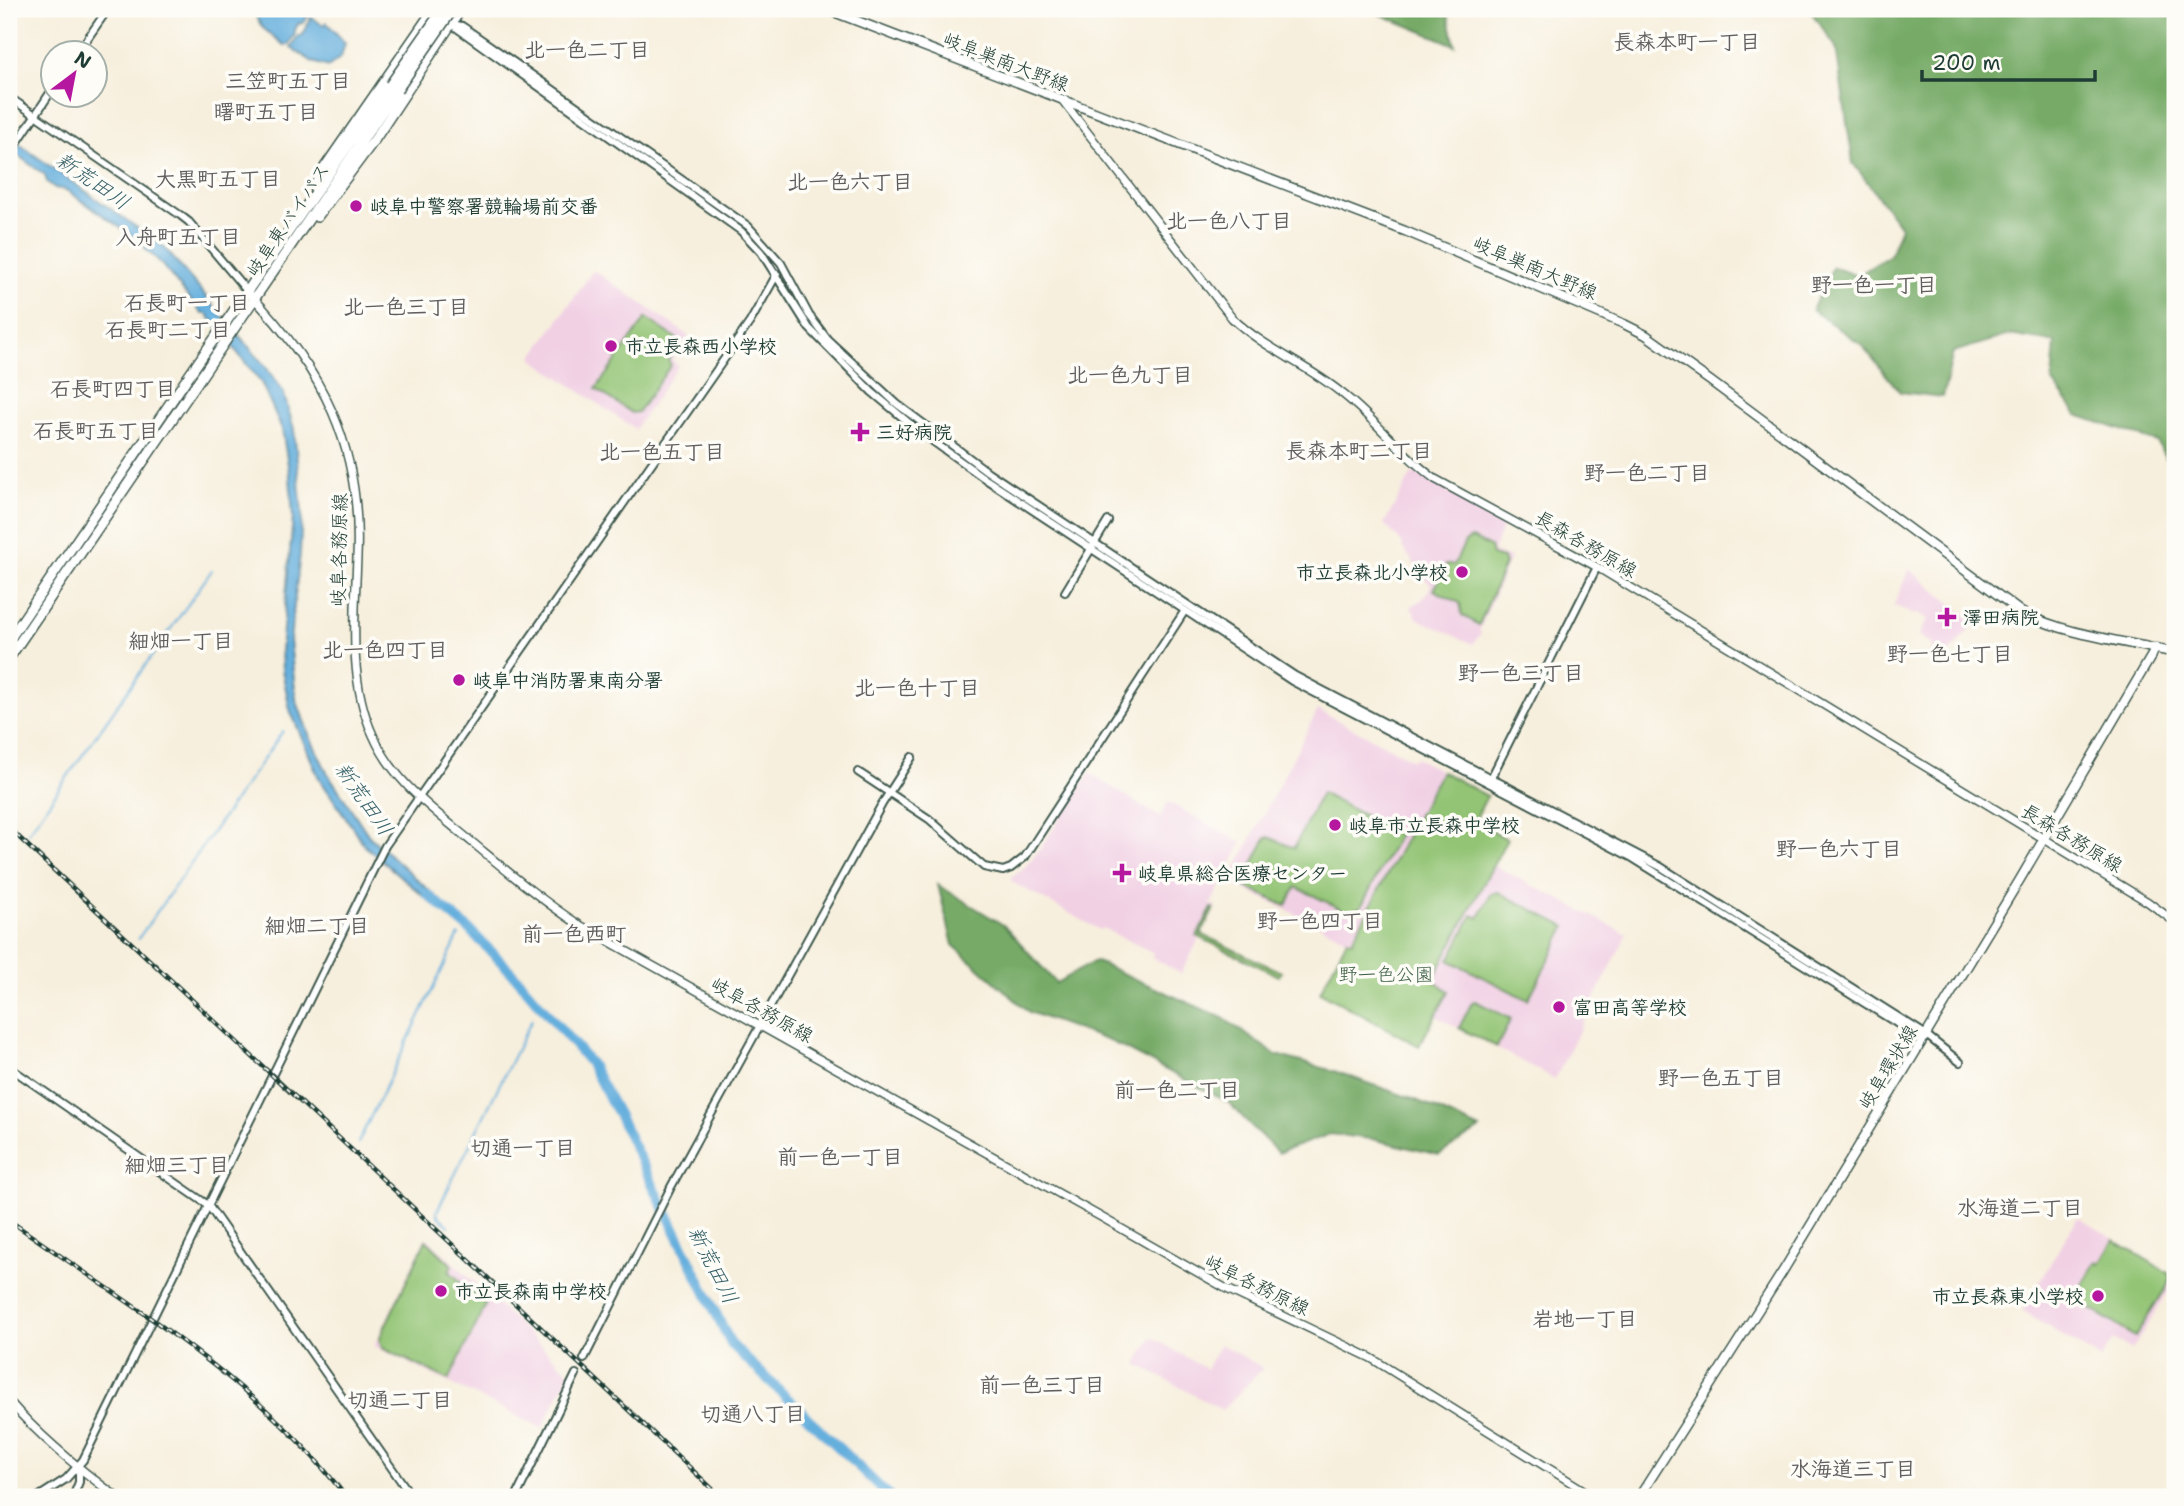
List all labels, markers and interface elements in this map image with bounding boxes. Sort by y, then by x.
street label: 岐阜巣南大野線 [939,26,1073,98]
district label: 長森本町一丁目 [1614,28,1761,56]
district label: 北一色二丁目 [524,36,650,64]
north arrow [38,38,108,108]
scale bar [1922,38,2095,82]
text: N [70,45,96,75]
text: 200 m [1932,49,2001,77]
district label: 三笠町五丁目 [225,67,351,95]
district label: 曙町五丁目 [214,98,319,126]
water label: 新荒田川 [51,145,135,217]
street label: 岐阜東バイパス [241,158,335,282]
district label: 大黒町五丁目 [155,165,281,193]
district label: 北一色六丁目 [787,168,913,196]
place label: 岐阜中警察署競輪場前交番 [370,194,598,219]
marker: 岐阜中警察署競輪場前交番 [348,198,364,214]
district label: 北一色八丁目 [1166,207,1292,235]
district label: 入舟町五丁目 [115,223,241,251]
street label: 岐阜巣南大野線 [1469,231,1601,305]
district label: 野一色一丁目 [1811,271,1937,299]
district label: 石長町一丁目 [124,289,250,317]
district label: 北一色三丁目 [343,293,469,321]
district label: 石長町二丁目 [105,316,231,344]
place label: 市立長森西小学校 [625,334,777,359]
marker: 市立長森西小学校 [603,338,619,354]
district label: 北一色九丁目 [1067,361,1193,389]
district label: 石長町四丁目 [50,375,176,403]
district label: 石長町五丁目 [33,417,159,445]
place label: 三好病院 [876,420,952,445]
marker: 三好病院 [850,422,870,442]
district label: 長森本町二丁目 [1286,437,1433,465]
district label: 北一色五丁目 [599,438,725,466]
district label: 野一色二丁目 [1584,459,1710,487]
street label: 岐阜各務原線 [326,493,352,607]
street label: 長森各務原線 [1530,505,1642,583]
place label: 市立長森北小学校 [1296,560,1448,585]
marker: 市立長森北小学校 [1454,564,1470,580]
place label: 澤田病院 [1963,605,2039,630]
marker: 澤田病院 [1937,607,1957,627]
district label: 細畑一丁目 [129,627,234,655]
district label: 北一色四丁目 [322,636,448,664]
district label: 野一色七丁目 [1887,640,2013,668]
district label: 野一色三丁目 [1458,659,1584,687]
place label: 岐阜中消防署東南分署 [473,668,663,693]
marker: 岐阜中消防署東南分署 [451,672,467,688]
district label: 北一色十丁目 [854,674,980,702]
water label: 新荒田川 [328,757,400,841]
street label: 長森各務原線 [2017,798,2127,878]
place label: 岐阜市立長森中学校 [1349,813,1520,838]
marker: 岐阜市立長森中学校 [1327,817,1343,833]
district label: 野一色六丁目 [1776,835,1902,863]
place label: 岐阜県総合医療センター [1138,861,1347,886]
marker: 岐阜県総合医療センター [1112,863,1132,883]
district label: 野一色四丁目 [1257,907,1383,935]
district label: 細畑二丁目 [265,912,370,940]
district label: 前一色西町 [522,920,627,948]
park label: 野一色公園 [1338,962,1434,987]
street label: 岐阜各務原線 [706,971,818,1049]
place label: 富田高等学校 [1573,995,1687,1020]
marker: 富田高等学校 [1551,999,1567,1015]
street label: 岐阜環状線 [1853,1020,1923,1114]
district label: 野一色五丁目 [1658,1064,1784,1092]
district label: 前一色二丁目 [1114,1076,1240,1104]
district label: 切通一丁目 [471,1134,576,1162]
district label: 前一色一丁目 [777,1143,903,1171]
district label: 細畑三丁目 [125,1151,230,1179]
district label: 水海道二丁目 [1957,1194,2083,1222]
water label: 新荒田川 [681,1221,745,1309]
street label: 岐阜各務原線 [1200,1249,1314,1321]
place label: 市立長森南中学校 [455,1279,607,1304]
marker: 市立長森南中学校 [433,1283,449,1299]
place label: 市立長森東小学校 [1932,1284,2084,1309]
marker: 市立長森東小学校 [2090,1288,2106,1304]
district label: 岩地一丁目 [1533,1305,1638,1333]
district label: 前一色三丁目 [979,1371,1105,1399]
district label: 切通二丁目 [348,1386,453,1414]
district label: 切通八丁目 [701,1400,806,1428]
district label: 水海道三丁目 [1790,1455,1916,1483]

